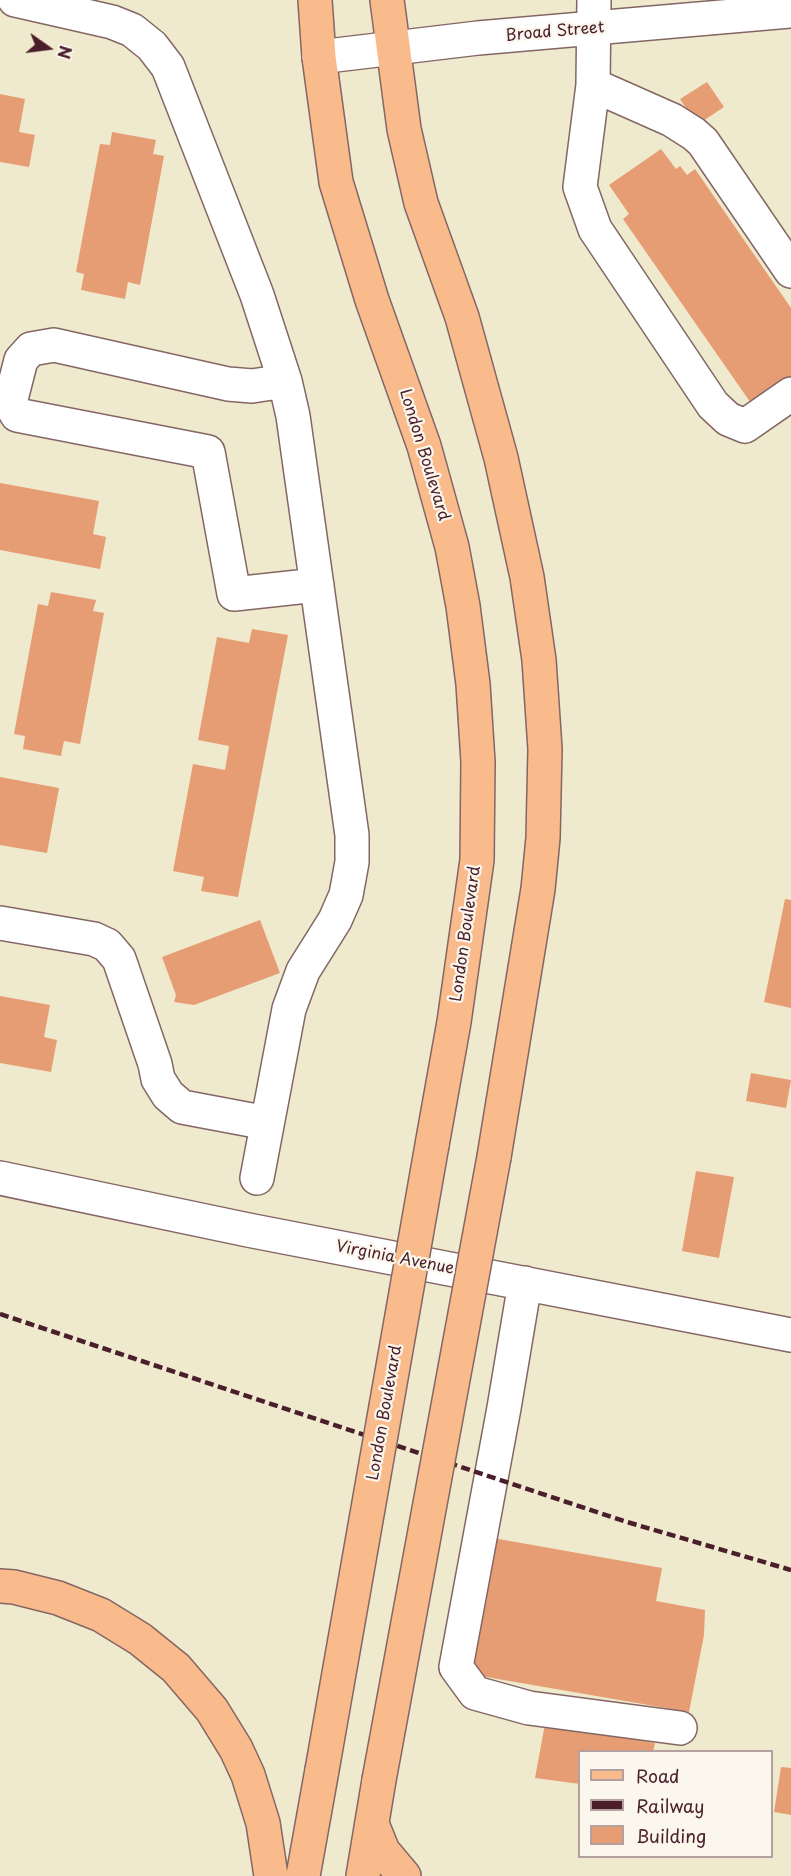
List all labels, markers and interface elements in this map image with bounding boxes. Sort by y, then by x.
north arrow [18,18,78,78]
street label: Broad Street [505,18,605,46]
text: N [52,43,79,61]
street label: London Boulevard [395,387,453,523]
street label: London Boulevard [447,865,485,1003]
street label: Virginia Avenue [334,1237,456,1279]
street label: London Boulevard [364,1344,406,1482]
legend [578,1750,773,1858]
text: Road [636,1762,680,1789]
text: Railway [636,1792,704,1819]
text: Building [636,1822,706,1849]

